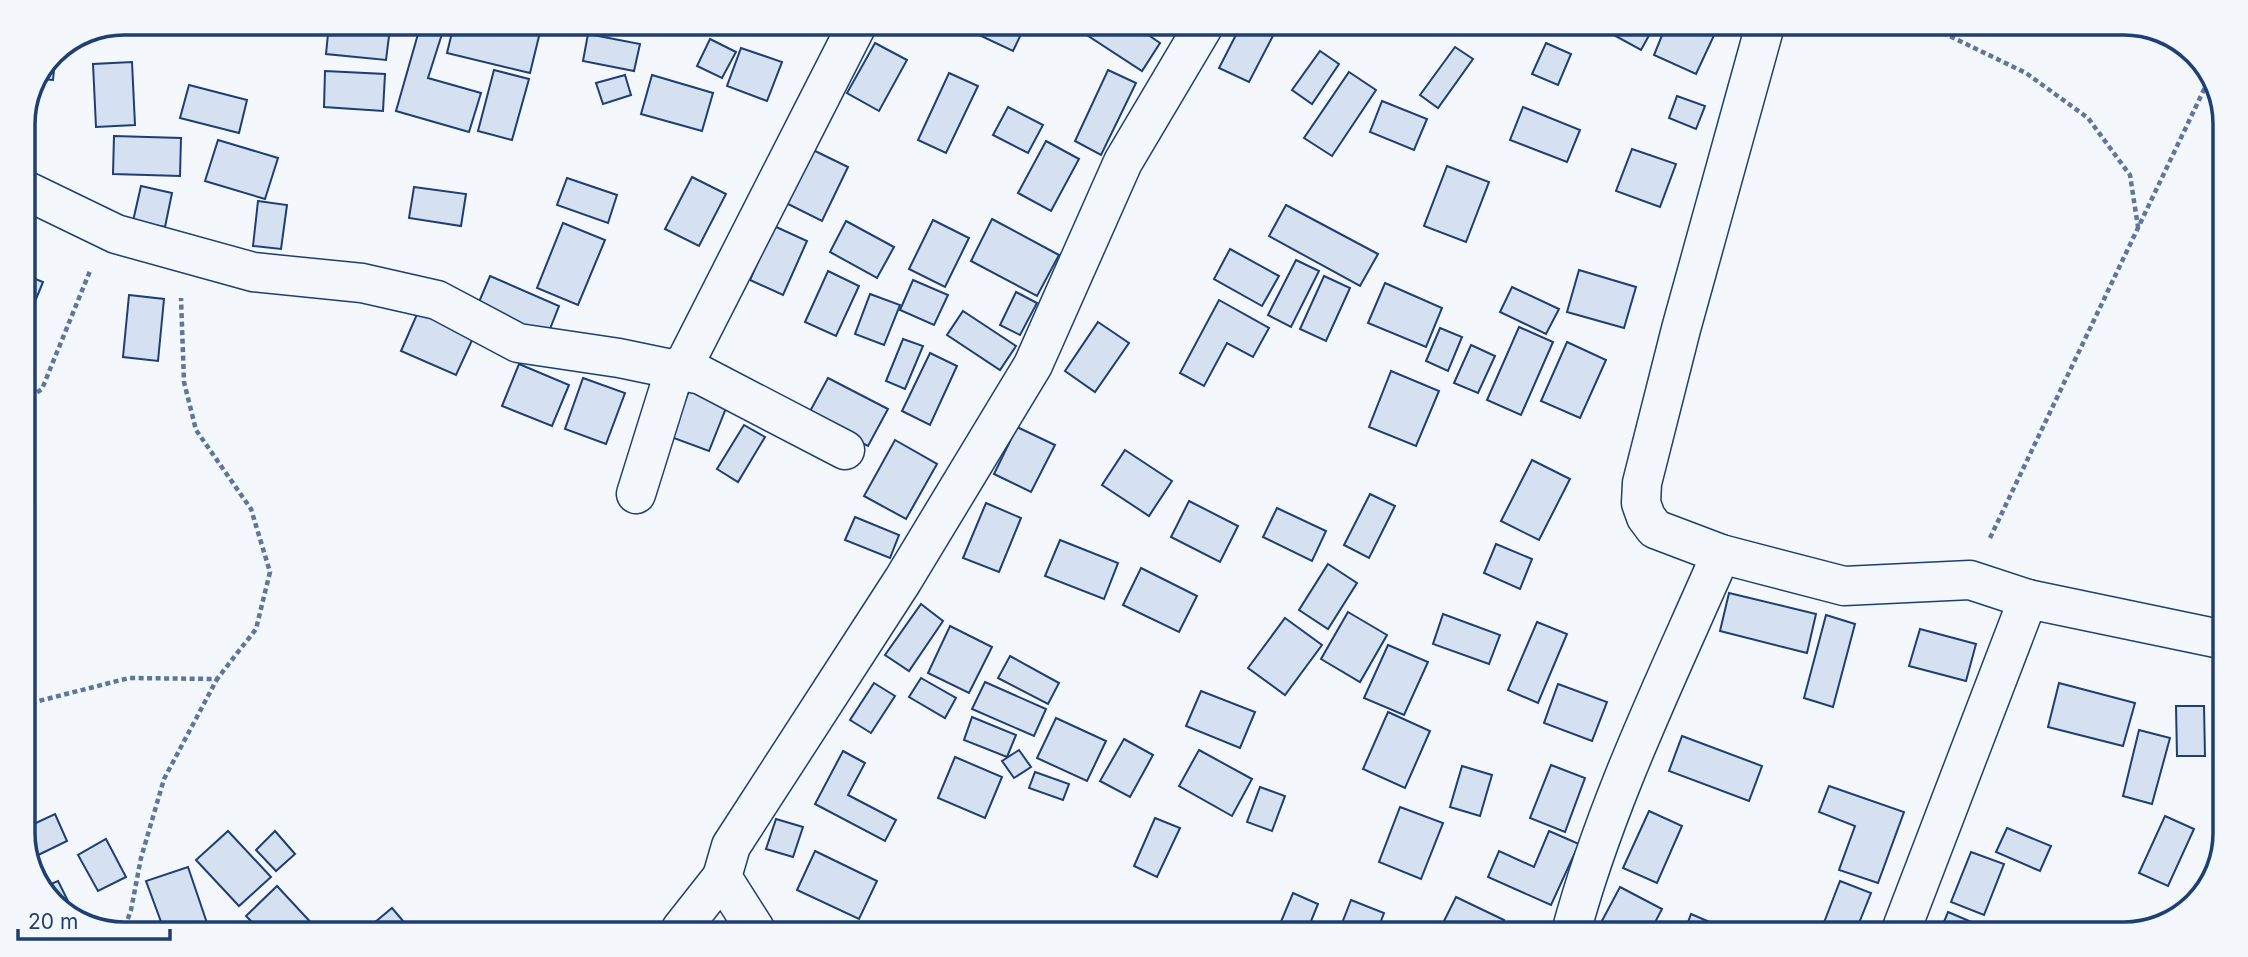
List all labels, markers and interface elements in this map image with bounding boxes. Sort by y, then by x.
scale bar [18,898,170,942]
text: 20 m [28,909,78,934]

